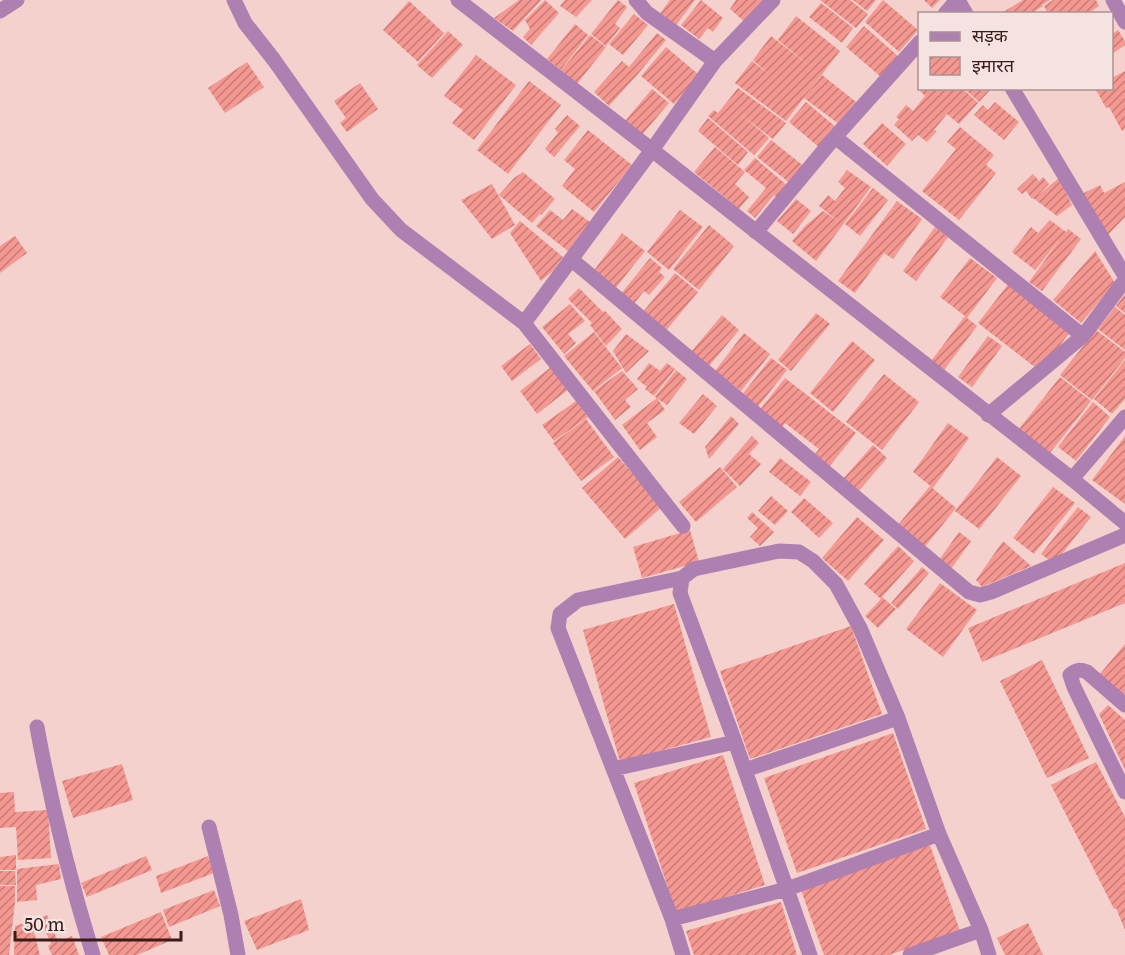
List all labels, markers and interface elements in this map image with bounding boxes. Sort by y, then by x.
legend [918,12,1113,90]
text: सड़क [972,21,1009,48]
text: इमारत [972,51,1015,78]
scale bar [15,904,182,942]
text: 50 m [24,910,65,937]

